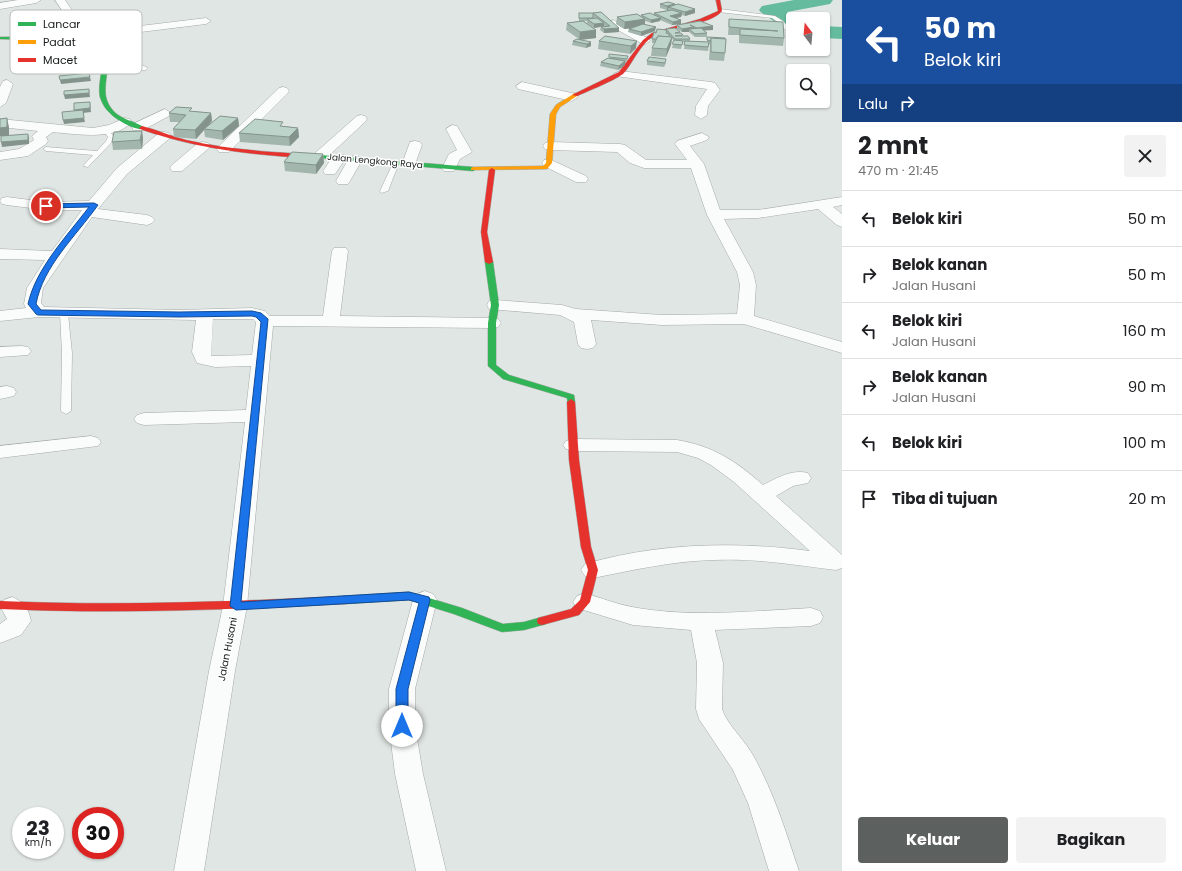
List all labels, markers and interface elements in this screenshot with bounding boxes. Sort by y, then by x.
text: 50 m [924,9,996,48]
legend [10,10,142,74]
north arrow [786,12,830,56]
map controls [786,12,830,108]
text: Lancar [43,16,80,32]
icon: left [858,16,910,68]
text: Padat [43,34,76,50]
text: Belok kiri [924,47,1001,72]
text: Macet [43,52,77,68]
button: search [786,64,830,108]
icon: right [896,92,918,114]
text: Lalu [858,93,888,114]
text: 2 mnt [858,129,928,162]
button: close [1124,135,1166,177]
street label: Jalan Lengkong Raya [327,151,423,171]
text: 470 m · 21:45 [858,161,939,180]
pin [29,189,63,223]
icon: arrive [35,195,57,217]
icon: left [858,208,880,230]
text: Belok kiri [892,208,962,229]
text: 50 m [1128,208,1166,229]
text: Belok kanan [892,254,987,275]
icon: right [858,264,880,286]
text: 50 m [1128,264,1166,285]
text: Jalan Husani [892,276,976,295]
text: Belok kiri [892,310,962,331]
icon: left [858,320,880,342]
text: 160 m [1123,320,1166,341]
text: Jalan Husani [892,332,976,351]
text: Belok kanan [892,366,987,387]
icon: right [858,376,880,398]
text: 90 m [1128,376,1166,397]
text: Jalan Husani [892,388,976,407]
icon: left [858,432,880,454]
text: Belok kiri [892,432,962,453]
text: 100 m [1123,432,1166,453]
icon: arrive [858,488,880,510]
text: Tiba di tujuan [892,488,998,509]
text: 20 m [1128,488,1166,509]
street label: Jalan Husani [214,616,241,682]
position arrow [381,705,423,747]
speed limit sign: 30 [72,807,124,859]
text: 23 [26,814,50,842]
button: Keluar [858,817,1008,863]
button: Bagikan [1016,817,1166,863]
text: km/h [25,835,51,850]

